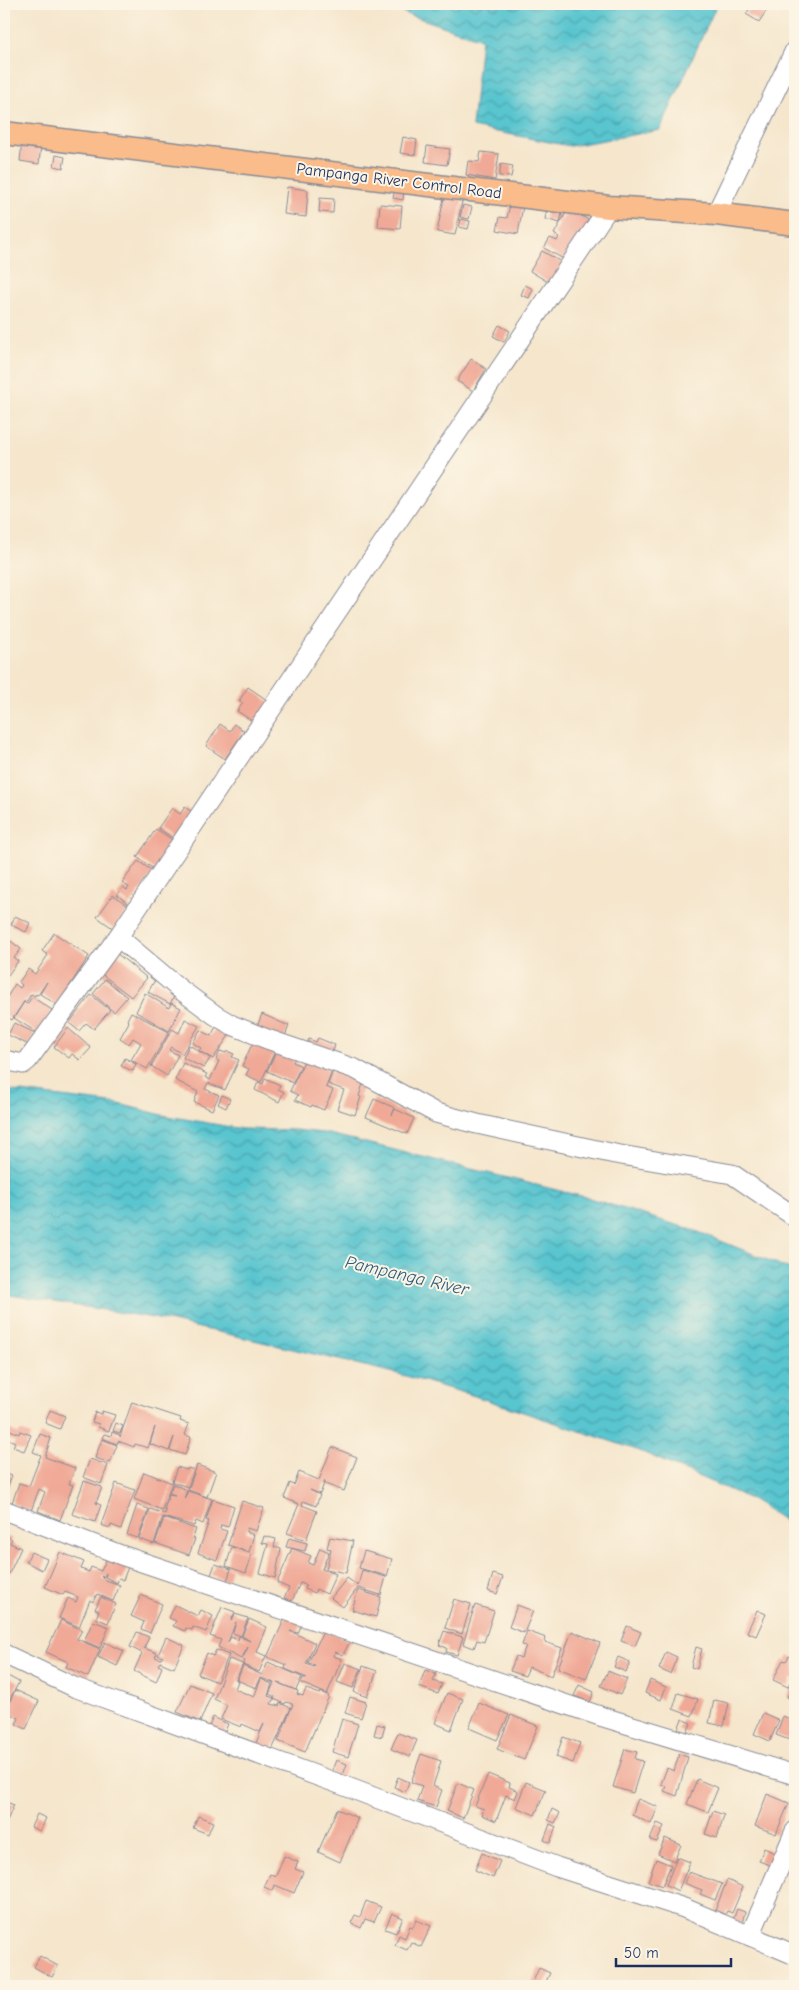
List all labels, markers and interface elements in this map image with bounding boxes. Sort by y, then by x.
street label: Pampanga River Control Road [295,159,503,203]
water label: Pampanga River [343,1252,472,1301]
scale bar [616,1935,732,1967]
text: 50 m [624,1944,659,1962]

